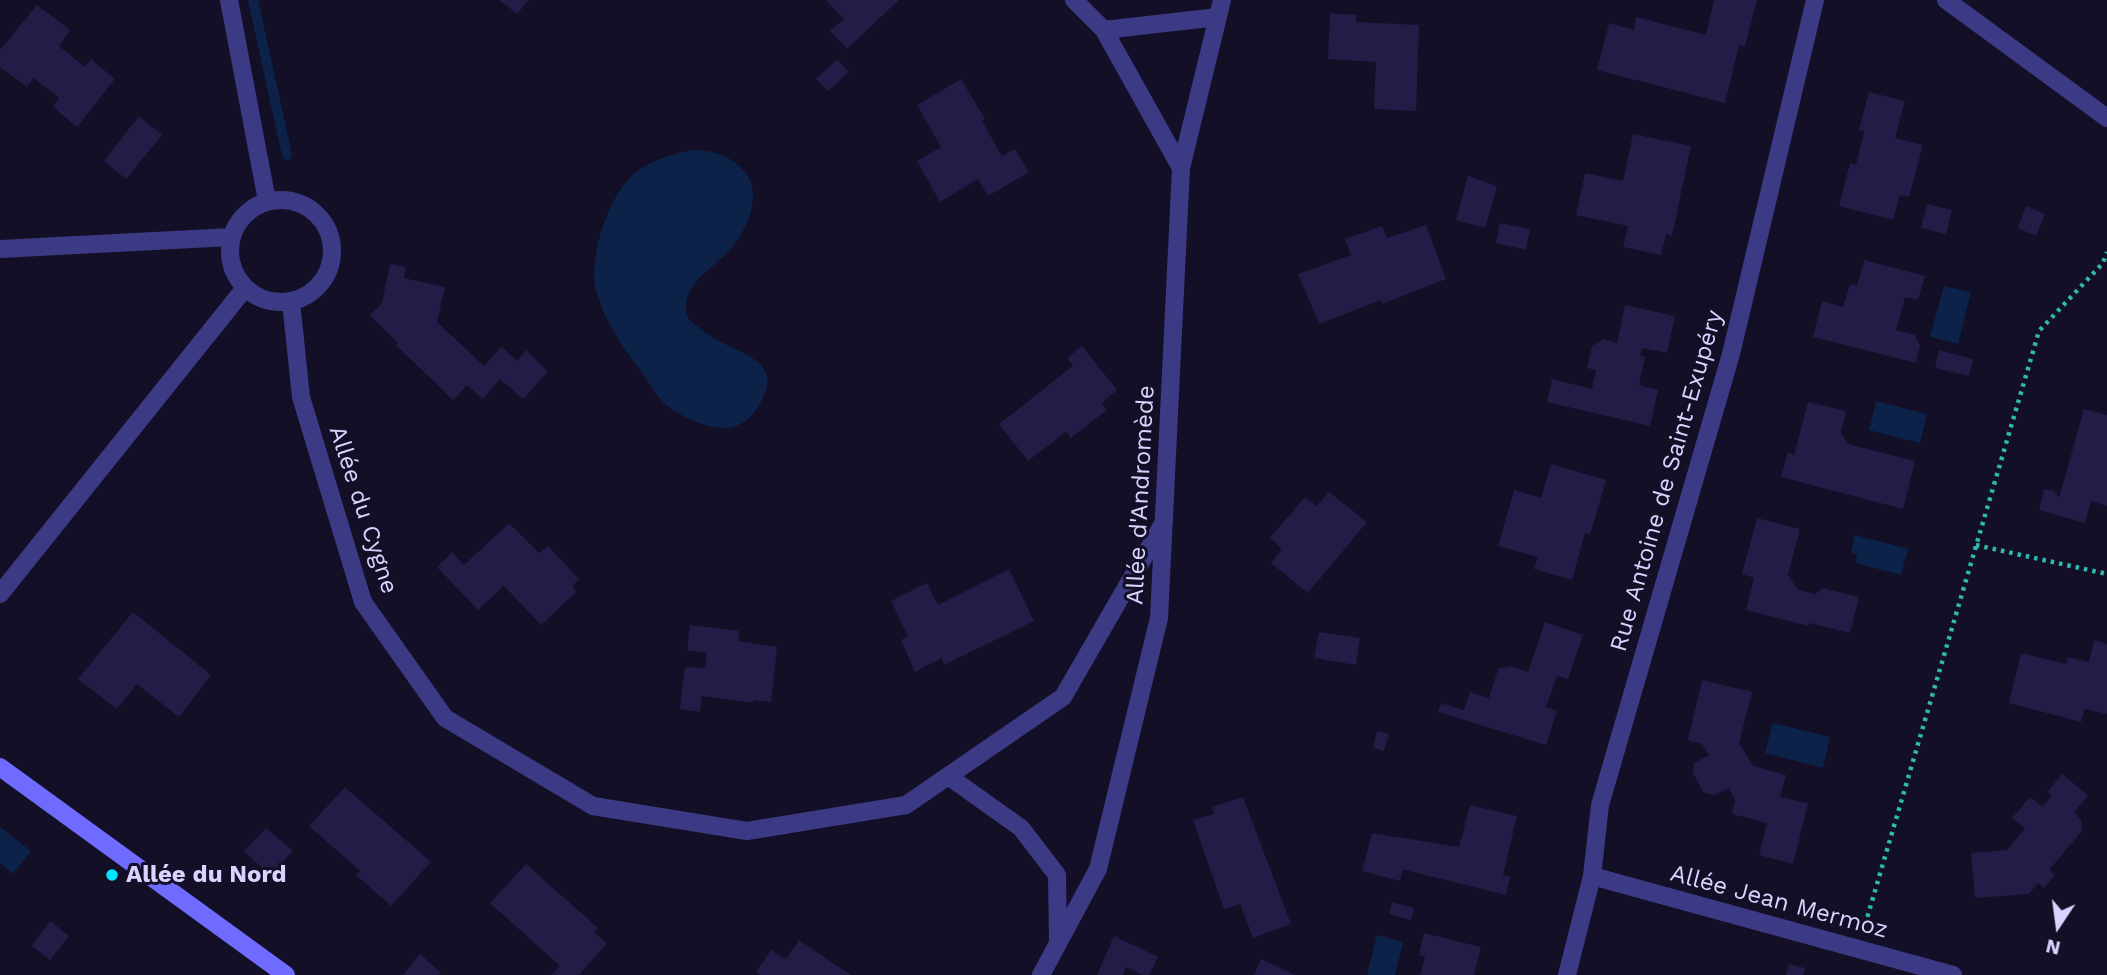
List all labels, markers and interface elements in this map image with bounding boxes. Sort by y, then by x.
street label: Rue Antoine de Saint-Exupéry [1604,307,1730,655]
street label: Allée d'Andromède [1121,385,1161,605]
street label: Allée du Cygne [322,422,404,598]
street label: Allée Jean Mermoz [1667,859,1891,945]
place label: Allée du Nord [126,861,287,889]
marker: Allée du Nord [104,867,120,883]
north arrow [2023,891,2093,961]
text: N [2044,934,2063,960]

